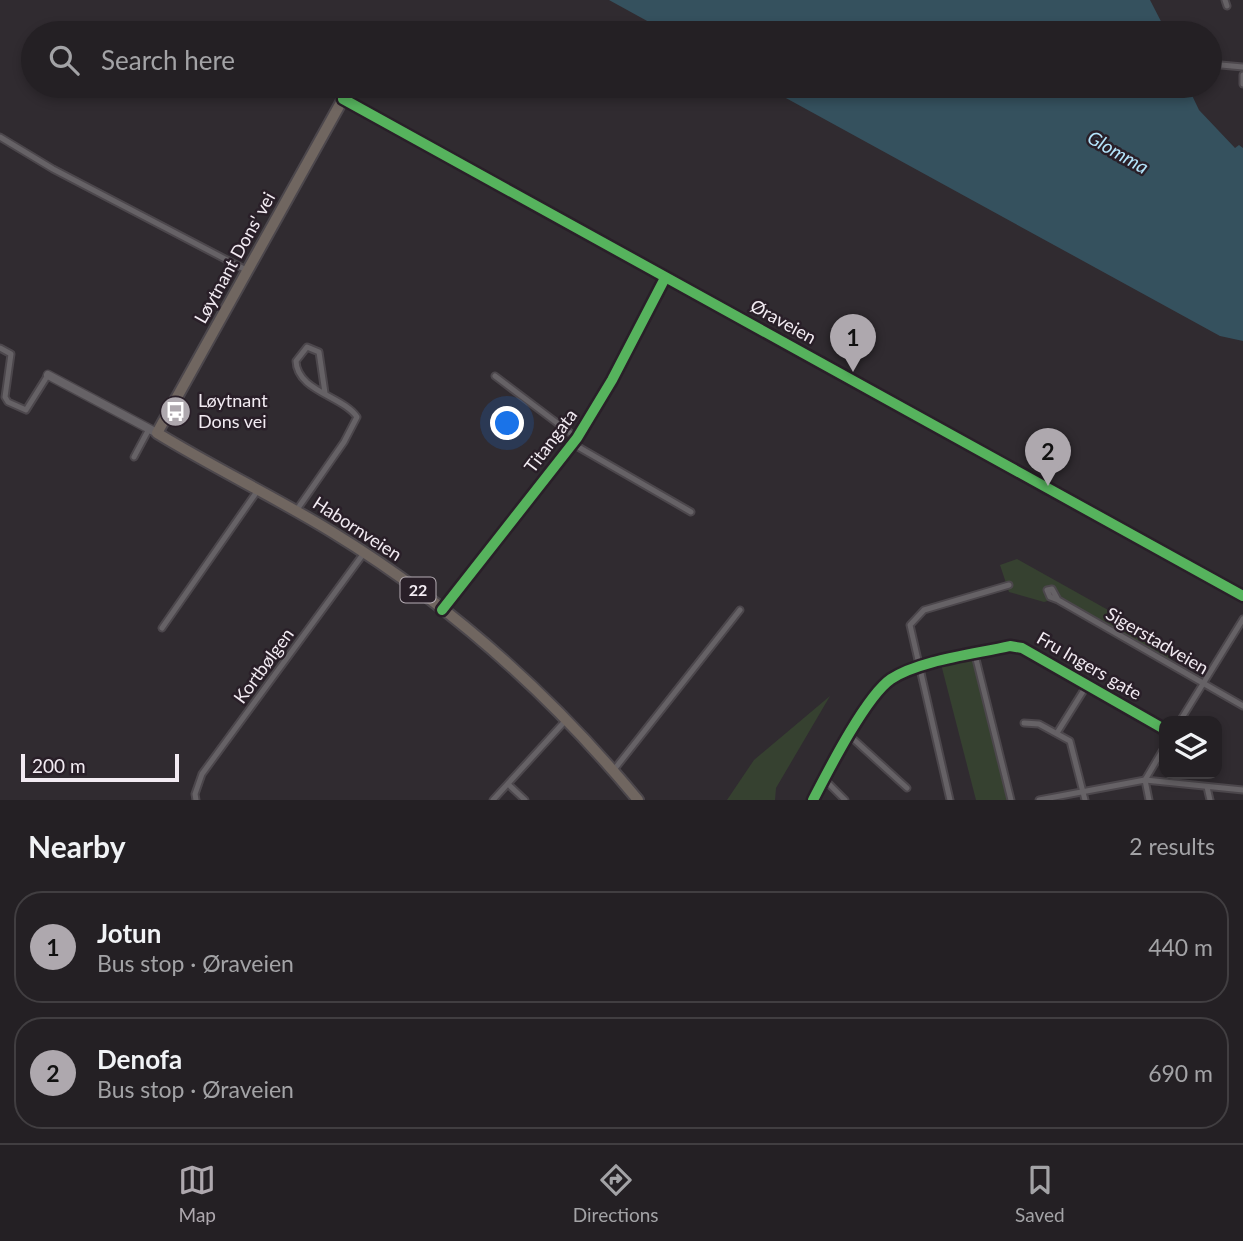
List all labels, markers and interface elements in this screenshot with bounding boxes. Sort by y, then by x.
search box [21,21,1222,98]
icon: search [45,41,83,79]
text: Search here [101,44,235,76]
water label: Glomma [1084,125,1153,178]
street label: Løytnant Dons' vei [189,188,279,327]
street label: Øraveien [747,294,820,348]
pin: 1 [830,314,876,372]
place label: Løytnant Dons vei [198,389,268,432]
bus stop icon: Løytnant Dons vei [158,394,192,428]
street label: Titangata [519,404,581,477]
your location [490,406,524,440]
pin: 2 [1025,428,1071,486]
street label: Habornveien [309,491,406,565]
road number: 22 [400,578,436,603]
street label: Sigerstadveien [1102,602,1213,678]
street label: Kortbølgen [229,623,298,707]
street label: Fru Ingers gate [1033,626,1146,704]
map controls [1159,716,1222,779]
button: layers [1159,716,1222,779]
scale bar [21,751,178,783]
text: 200 m [32,754,86,777]
text: Nearby [28,828,126,864]
text: 2 results [1129,832,1215,860]
text: Jotun [97,917,161,949]
text: 1 [46,933,60,961]
text: 440 m [1148,933,1213,961]
text: Bus stop · Øraveien [97,949,294,977]
text: Denofa [97,1043,182,1075]
text: 2 [46,1059,60,1087]
text: 690 m [1148,1059,1213,1087]
text: Bus stop · Øraveien [97,1075,294,1103]
tab: Map [178,1161,216,1226]
tab: Directions [573,1161,659,1226]
tab: Saved [1015,1161,1065,1226]

